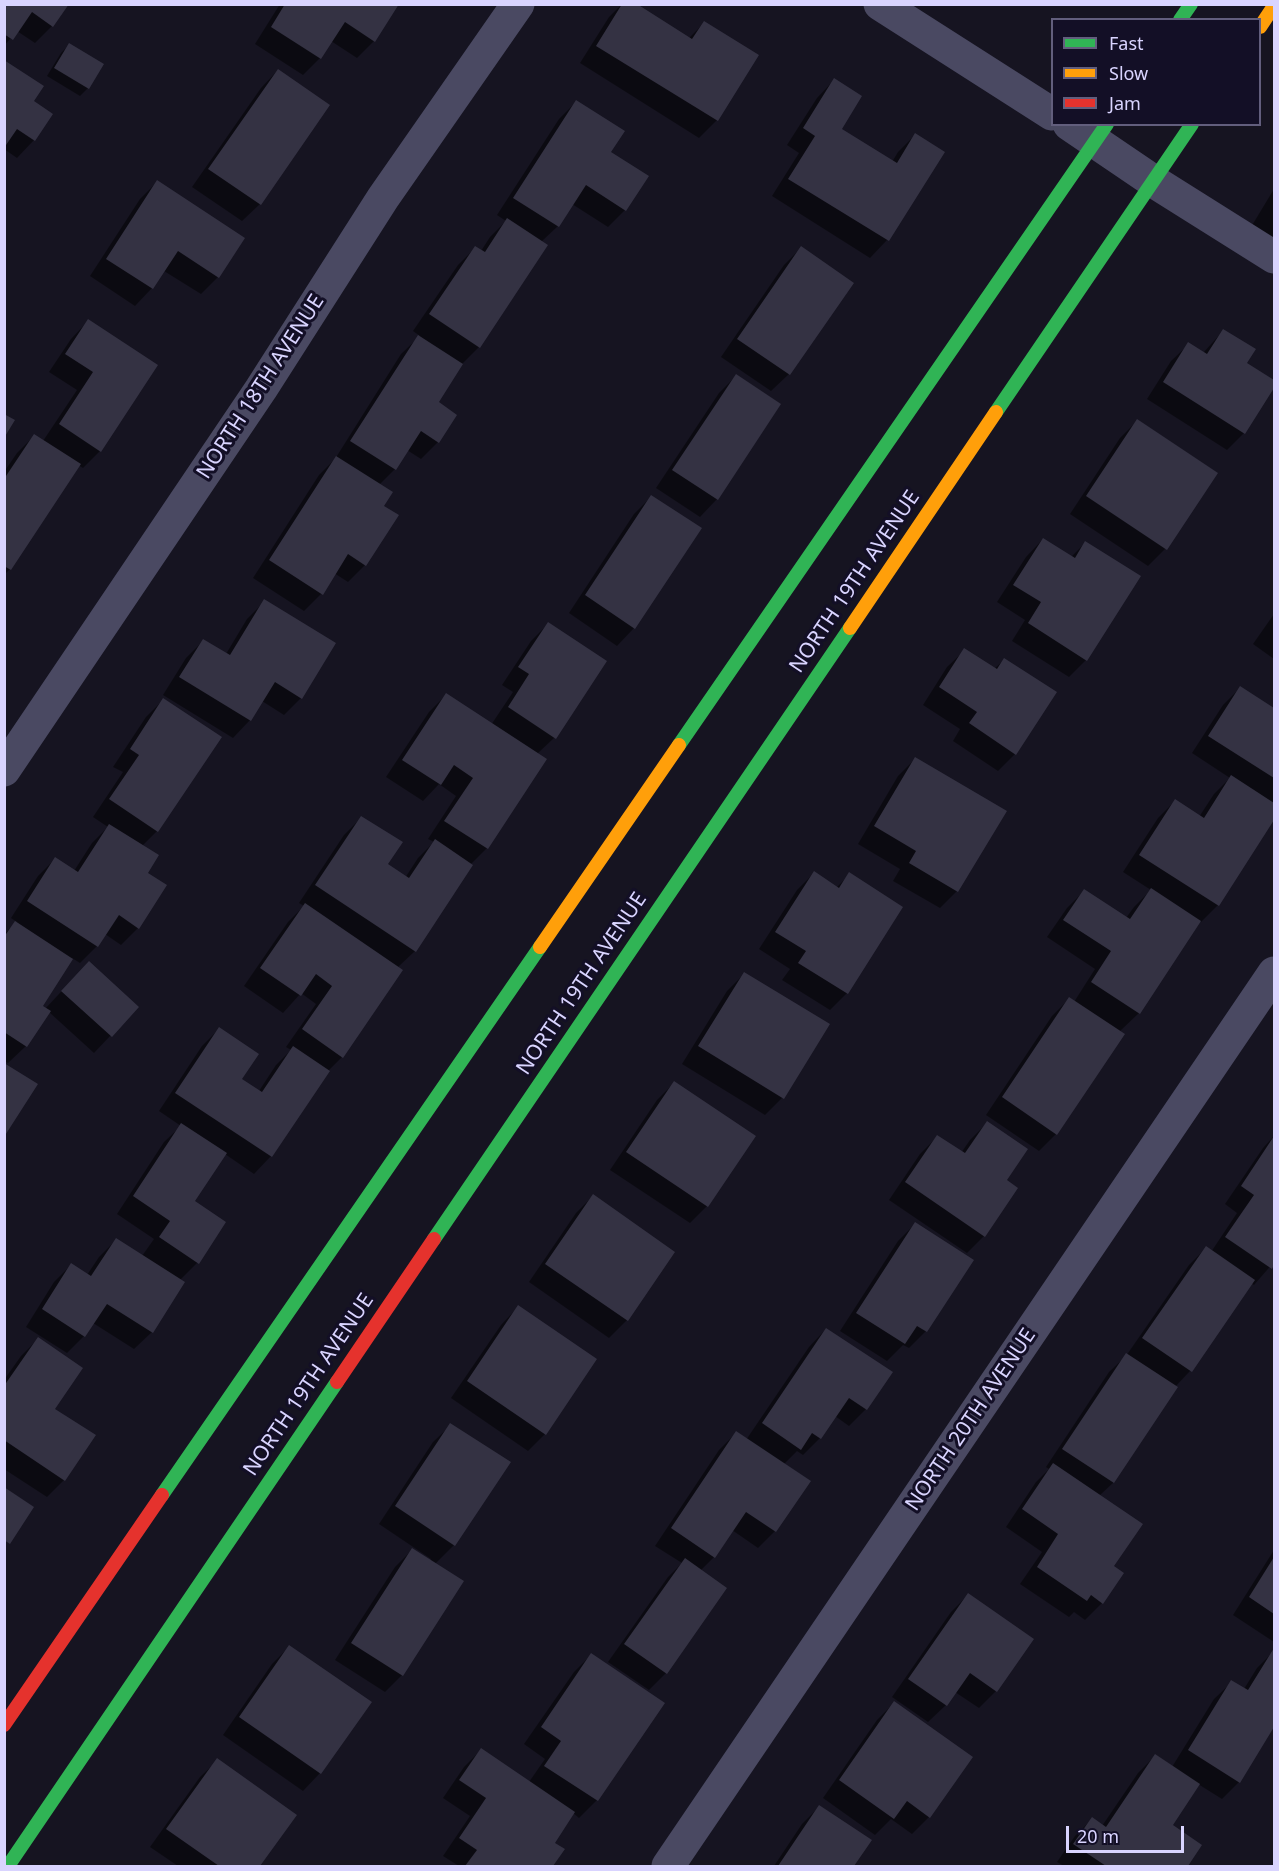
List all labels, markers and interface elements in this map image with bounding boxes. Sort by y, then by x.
legend [1051,18,1261,126]
text: Fast [1109,31,1144,55]
text: Slow [1109,61,1148,85]
text: Jam [1109,91,1141,115]
street label: NORTH 18TH AVENUE [192,290,330,484]
street label: NORTH 19TH AVENUE [785,486,925,678]
street label: NORTH 19TH AVENUE [512,888,652,1080]
street label: NORTH 19TH AVENUE [239,1289,379,1481]
street label: NORTH 20TH AVENUE [901,1324,1041,1516]
scale bar [1069,1814,1188,1852]
text: 20 m [1077,1824,1119,1848]

